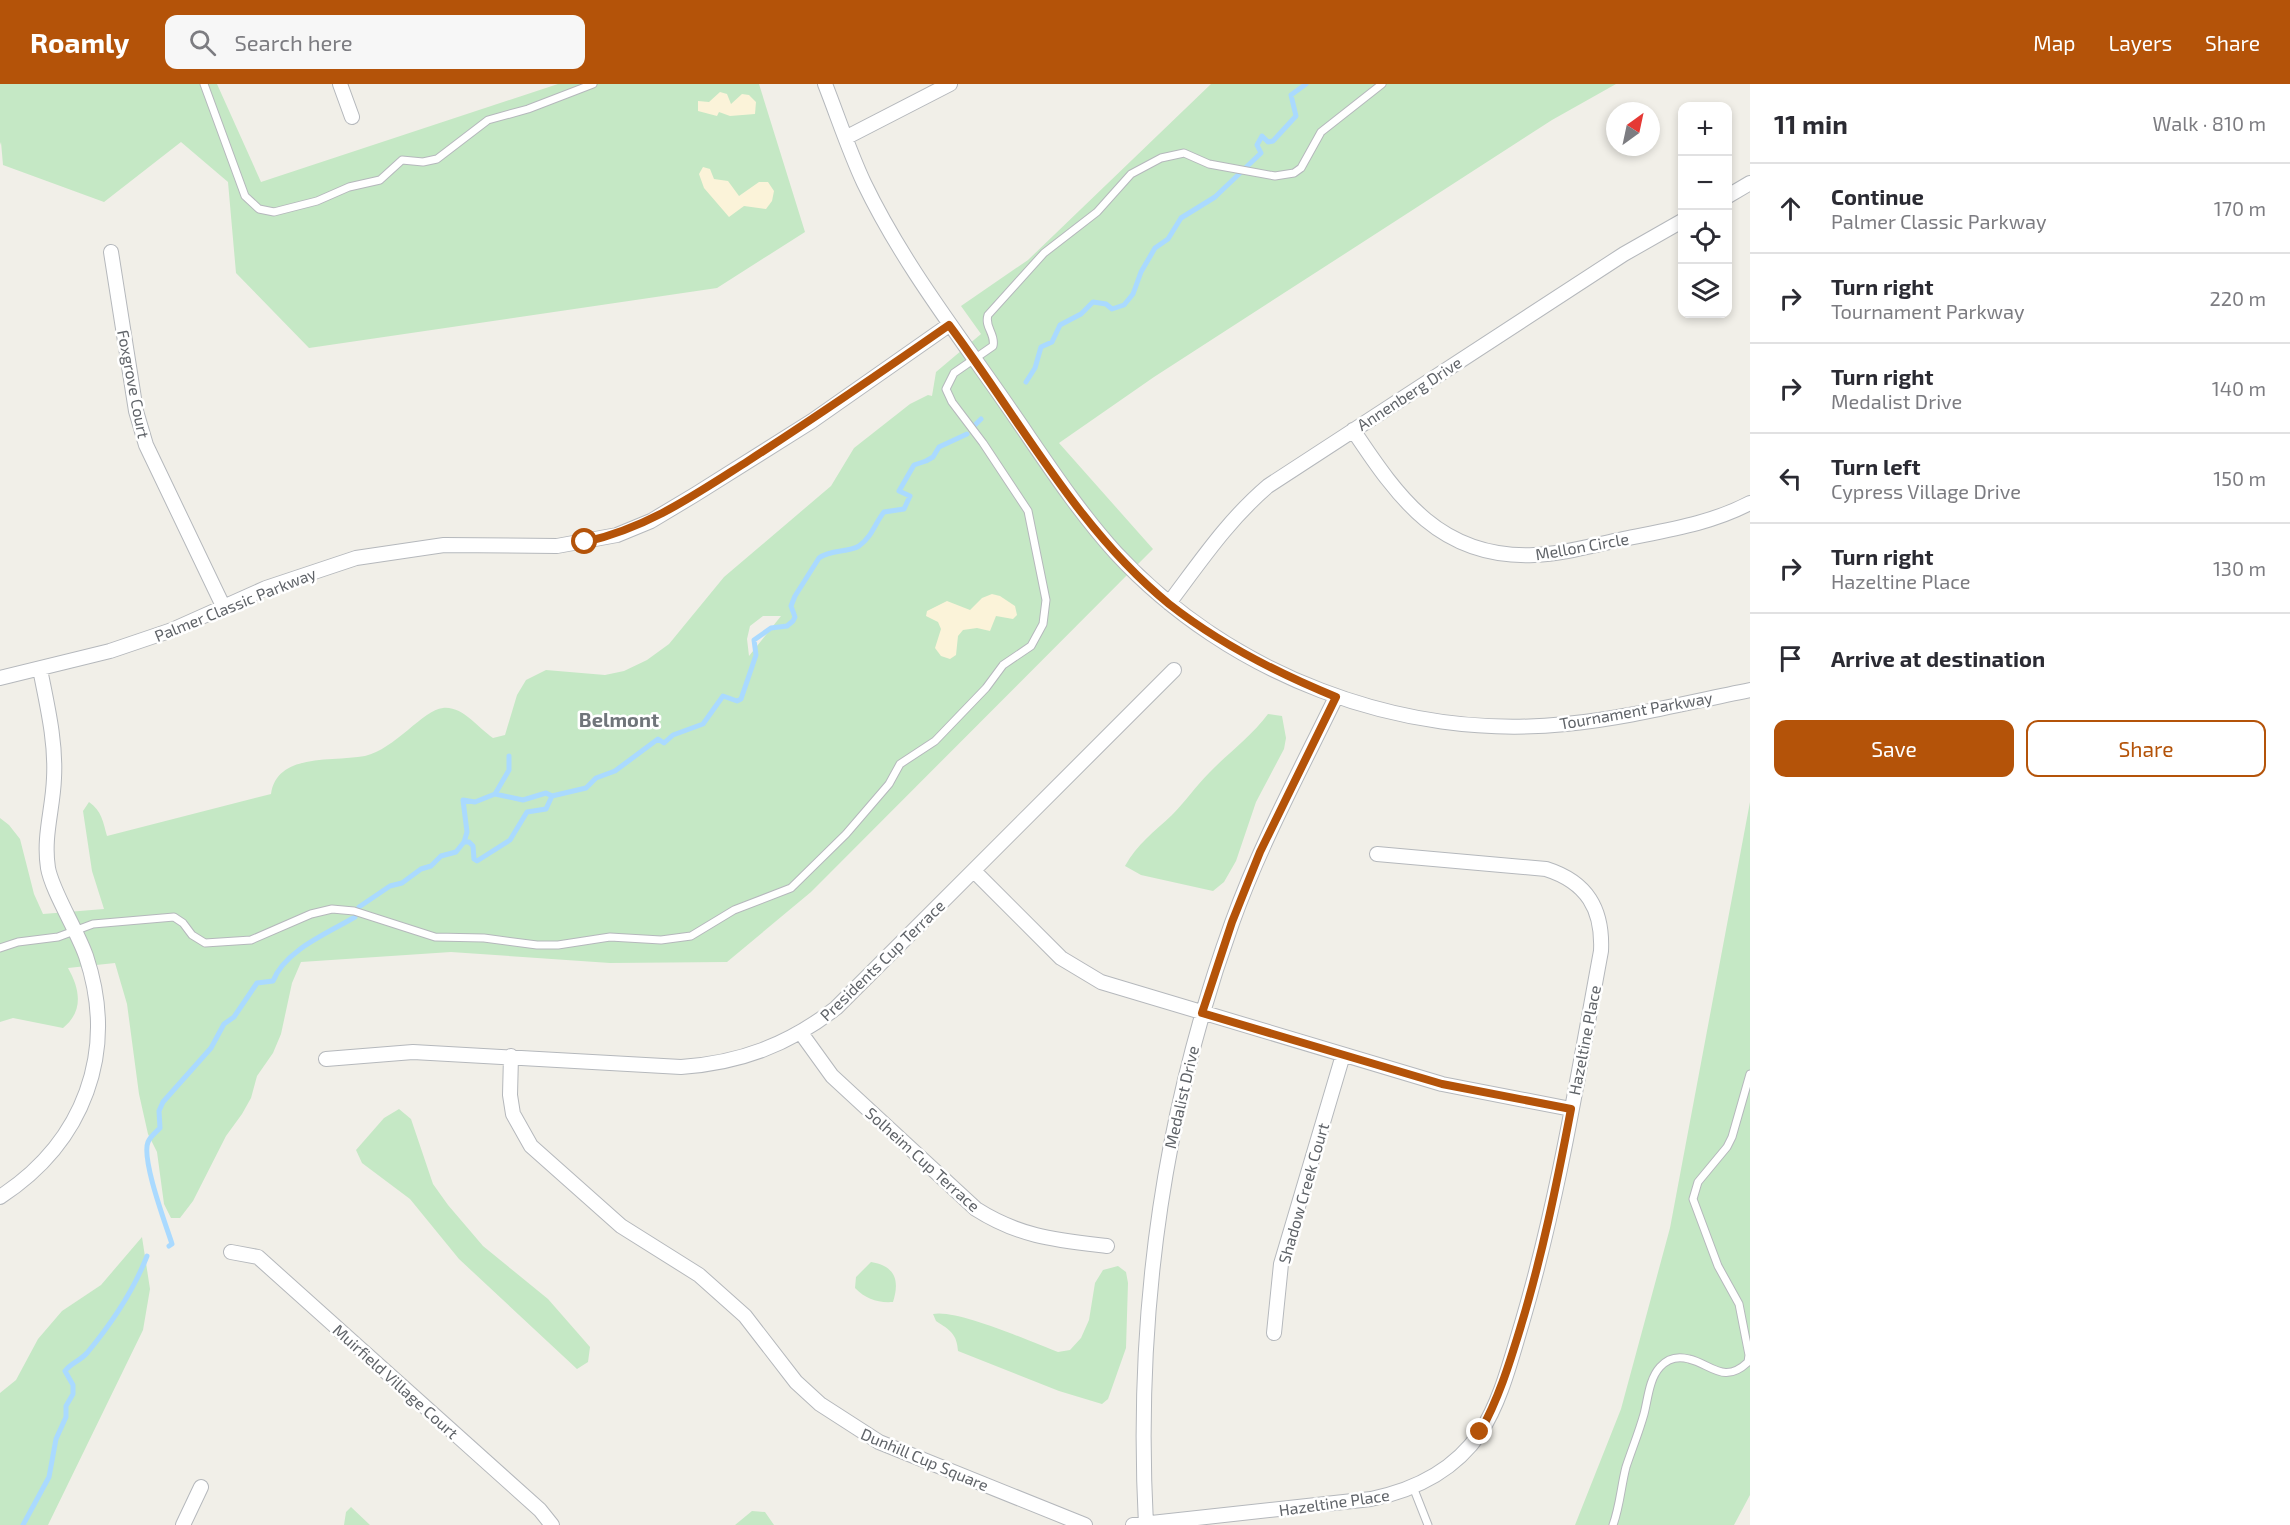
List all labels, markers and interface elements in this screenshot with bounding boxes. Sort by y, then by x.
search box [165,15,585,69]
text: Roamly [30,25,129,59]
icon: search [186,26,219,59]
text: Search here [234,29,353,55]
text: Map [2033,30,2075,55]
text: Layers [2108,30,2172,55]
text: Share [2205,30,2260,55]
north arrow [1606,102,1660,156]
map controls [1678,102,1732,318]
button: + [1678,102,1732,156]
text: 11 min [1774,108,1848,139]
text: Walk · 810 m [2153,111,2266,135]
button: − [1678,156,1732,210]
text: Continue [1831,183,1924,209]
icon: ahead [1774,192,1807,225]
text: 170 m [2214,196,2266,220]
text: Palmer Classic Parkway [1831,209,2047,233]
button: locate [1678,210,1732,264]
button: layers [1678,264,1732,318]
text: Turn right [1831,273,1933,299]
icon: right [1774,282,1807,315]
text: 220 m [2209,286,2266,310]
text: Tournament Parkway [1831,299,2025,323]
street label: Foxgrove Court [114,328,154,440]
street label: Annenberg Drive [1353,352,1465,434]
text: Turn right [1831,363,1933,389]
icon: right [1774,372,1807,405]
text: 140 m [2212,376,2266,400]
text: Medalist Drive [1831,389,1962,413]
text: Turn left [1831,453,1920,479]
icon: left [1774,462,1807,495]
text: 150 m [2213,466,2266,490]
text: Cypress Village Drive [1831,479,2021,503]
route start [571,528,597,554]
street label: Mellon Circle [1534,528,1630,564]
text: Turn right [1831,543,1933,569]
icon: right [1774,552,1807,585]
text: 130 m [2213,556,2266,580]
street label: Palmer Classic Parkway [151,563,319,645]
text: Hazeltine Place [1831,569,1971,593]
icon: arrive [1774,642,1807,675]
text: Arrive at destination [1831,645,2045,671]
street label: Tournament Parkway [1558,687,1714,733]
district label: Belmont [579,707,659,731]
button: Save [1774,720,2014,777]
button: Share [2026,720,2266,777]
street label: Presidents Cup Terrace [816,896,948,1024]
street label: Hazeltine Place [1564,983,1604,1097]
street label: Medalist Drive [1160,1044,1202,1150]
street label: Solheim Cup Terrace [862,1103,984,1215]
street label: Shadow Creek Court [1274,1120,1332,1266]
street label: Muirfield Village Court [330,1320,462,1442]
route end [1466,1418,1492,1444]
street label: Dunhill Cup Square [858,1424,992,1494]
street label: Hazeltine Place [1277,1485,1391,1519]

